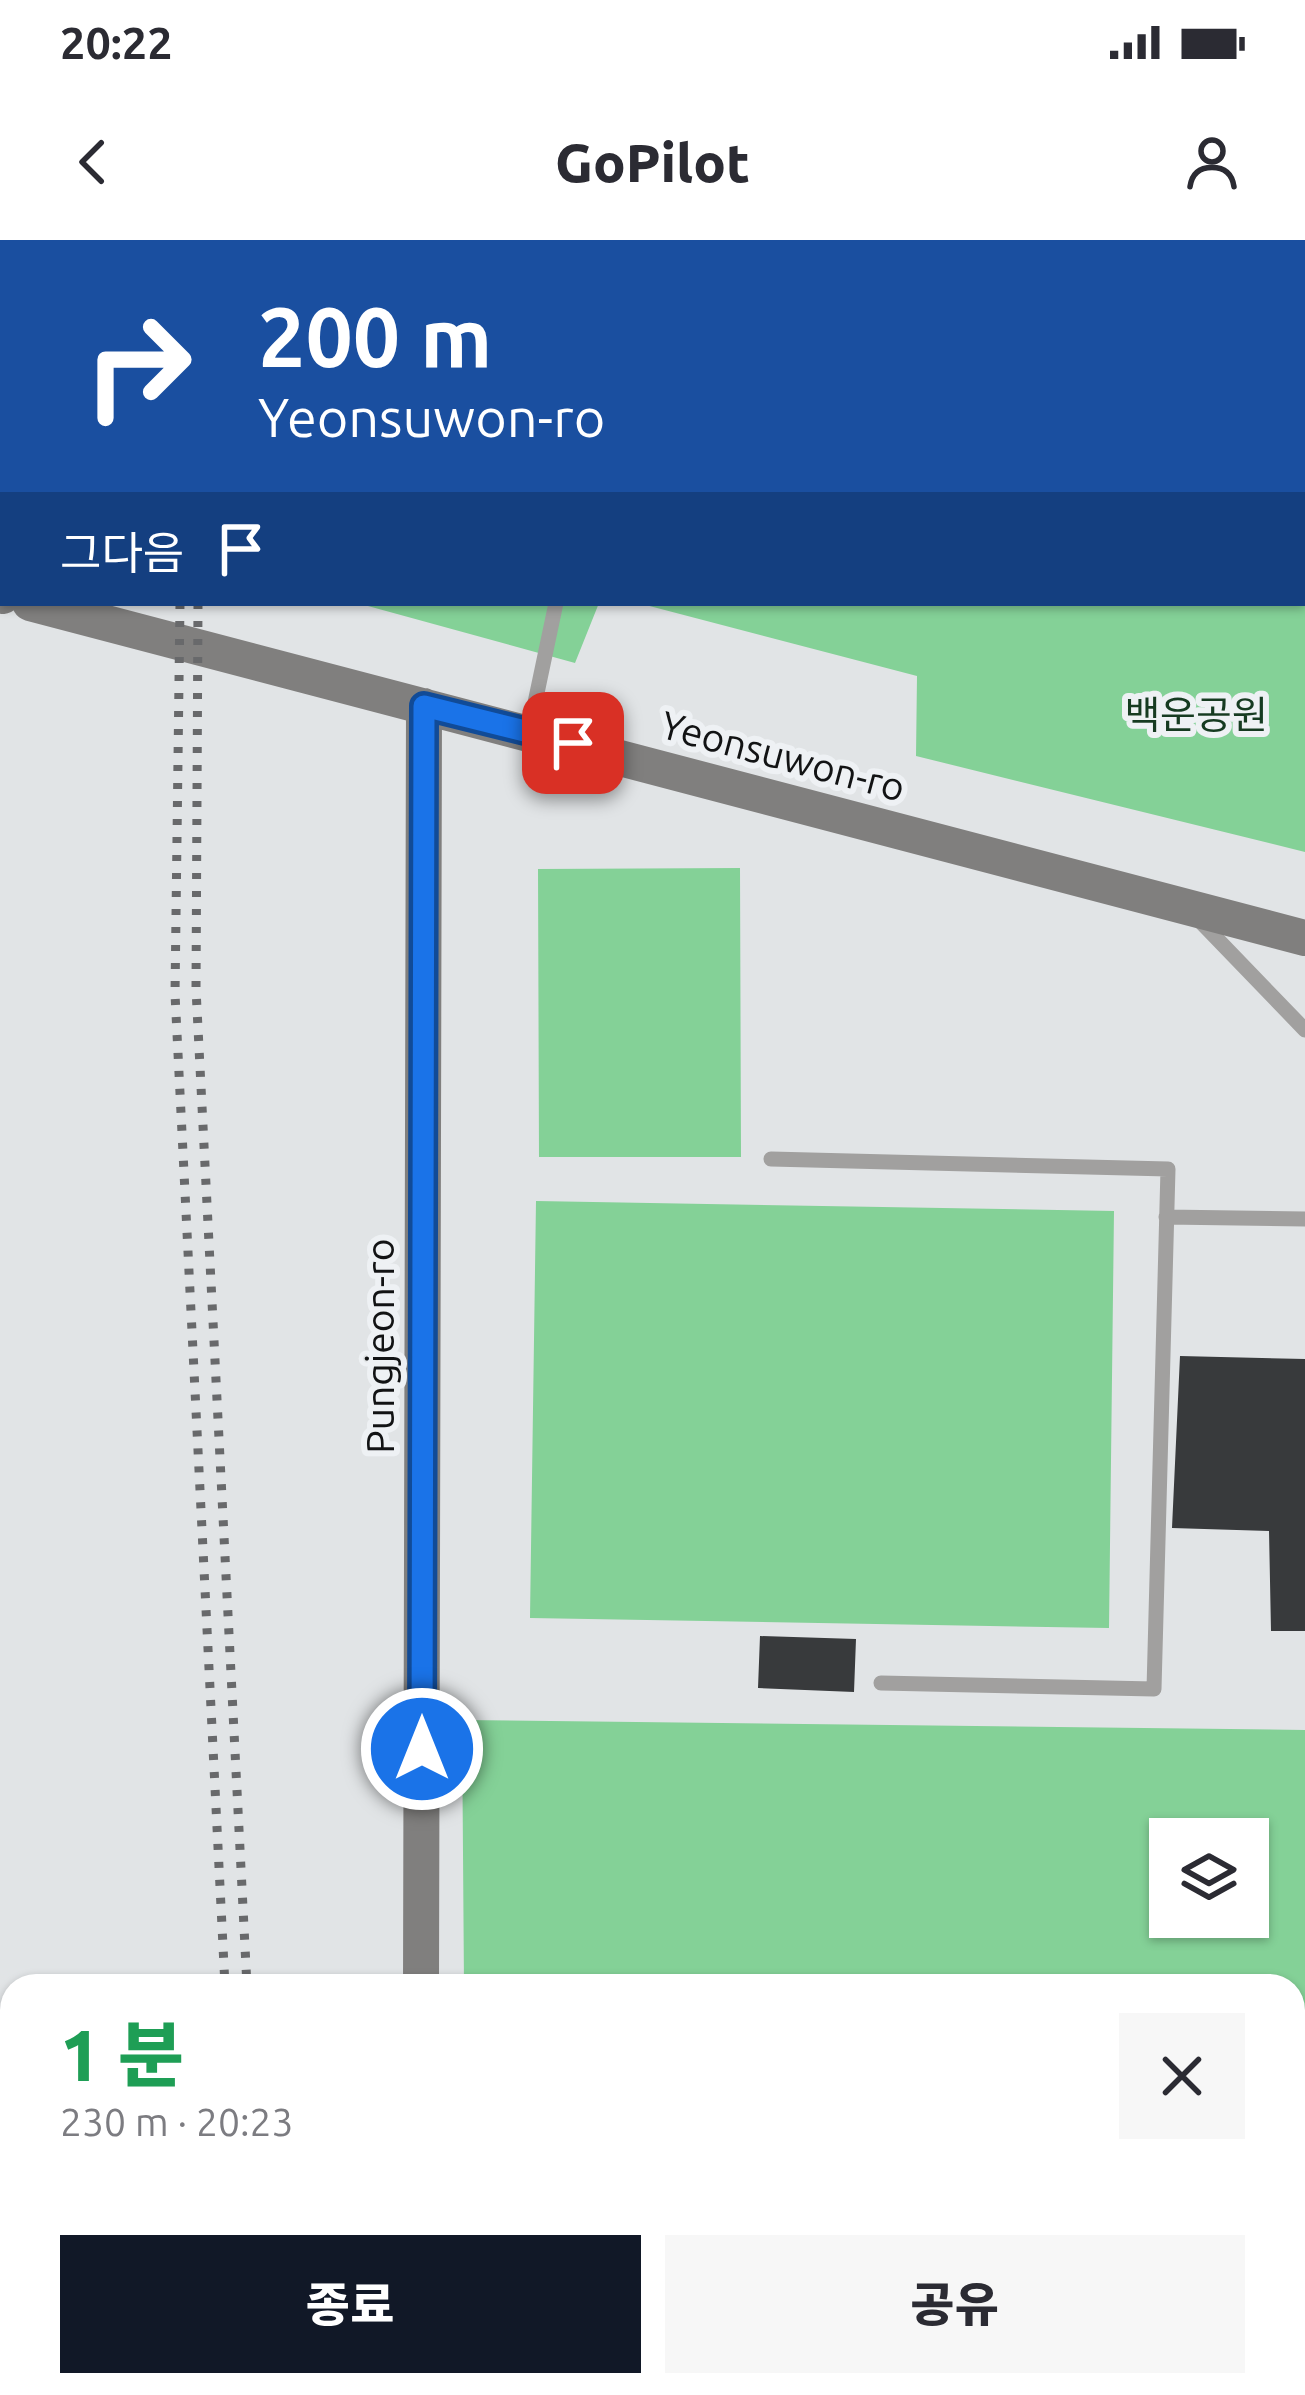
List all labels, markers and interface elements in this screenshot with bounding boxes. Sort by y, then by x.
text: 20:22 [60,17,173,68]
icon: back [60,129,126,195]
icon: person [1179,129,1245,195]
text: GoPilot [555,132,750,192]
icon: right [60,288,216,444]
text: 200 m [258,289,492,383]
text: Yeonsuwon-ro [258,387,605,447]
icon: arrive [208,516,274,582]
text: 그다음 [60,527,184,578]
pin [522,692,624,794]
park label: 백운공원 [1124,693,1268,736]
street label: Yeonsuwon-ro [656,702,910,809]
icon: arrive [540,710,606,776]
street label: Pungjeon-ro [358,1238,401,1454]
position arrow [359,1686,485,1812]
map controls [1149,1818,1269,1938]
button: layers [1149,1818,1269,1938]
button: close [1119,2013,1245,2139]
text: 1 분 [60,2014,184,2095]
text: 230 m · 20:23 [60,2100,294,2143]
button: 종료 [60,2235,641,2373]
button: 공유 [665,2235,1245,2373]

